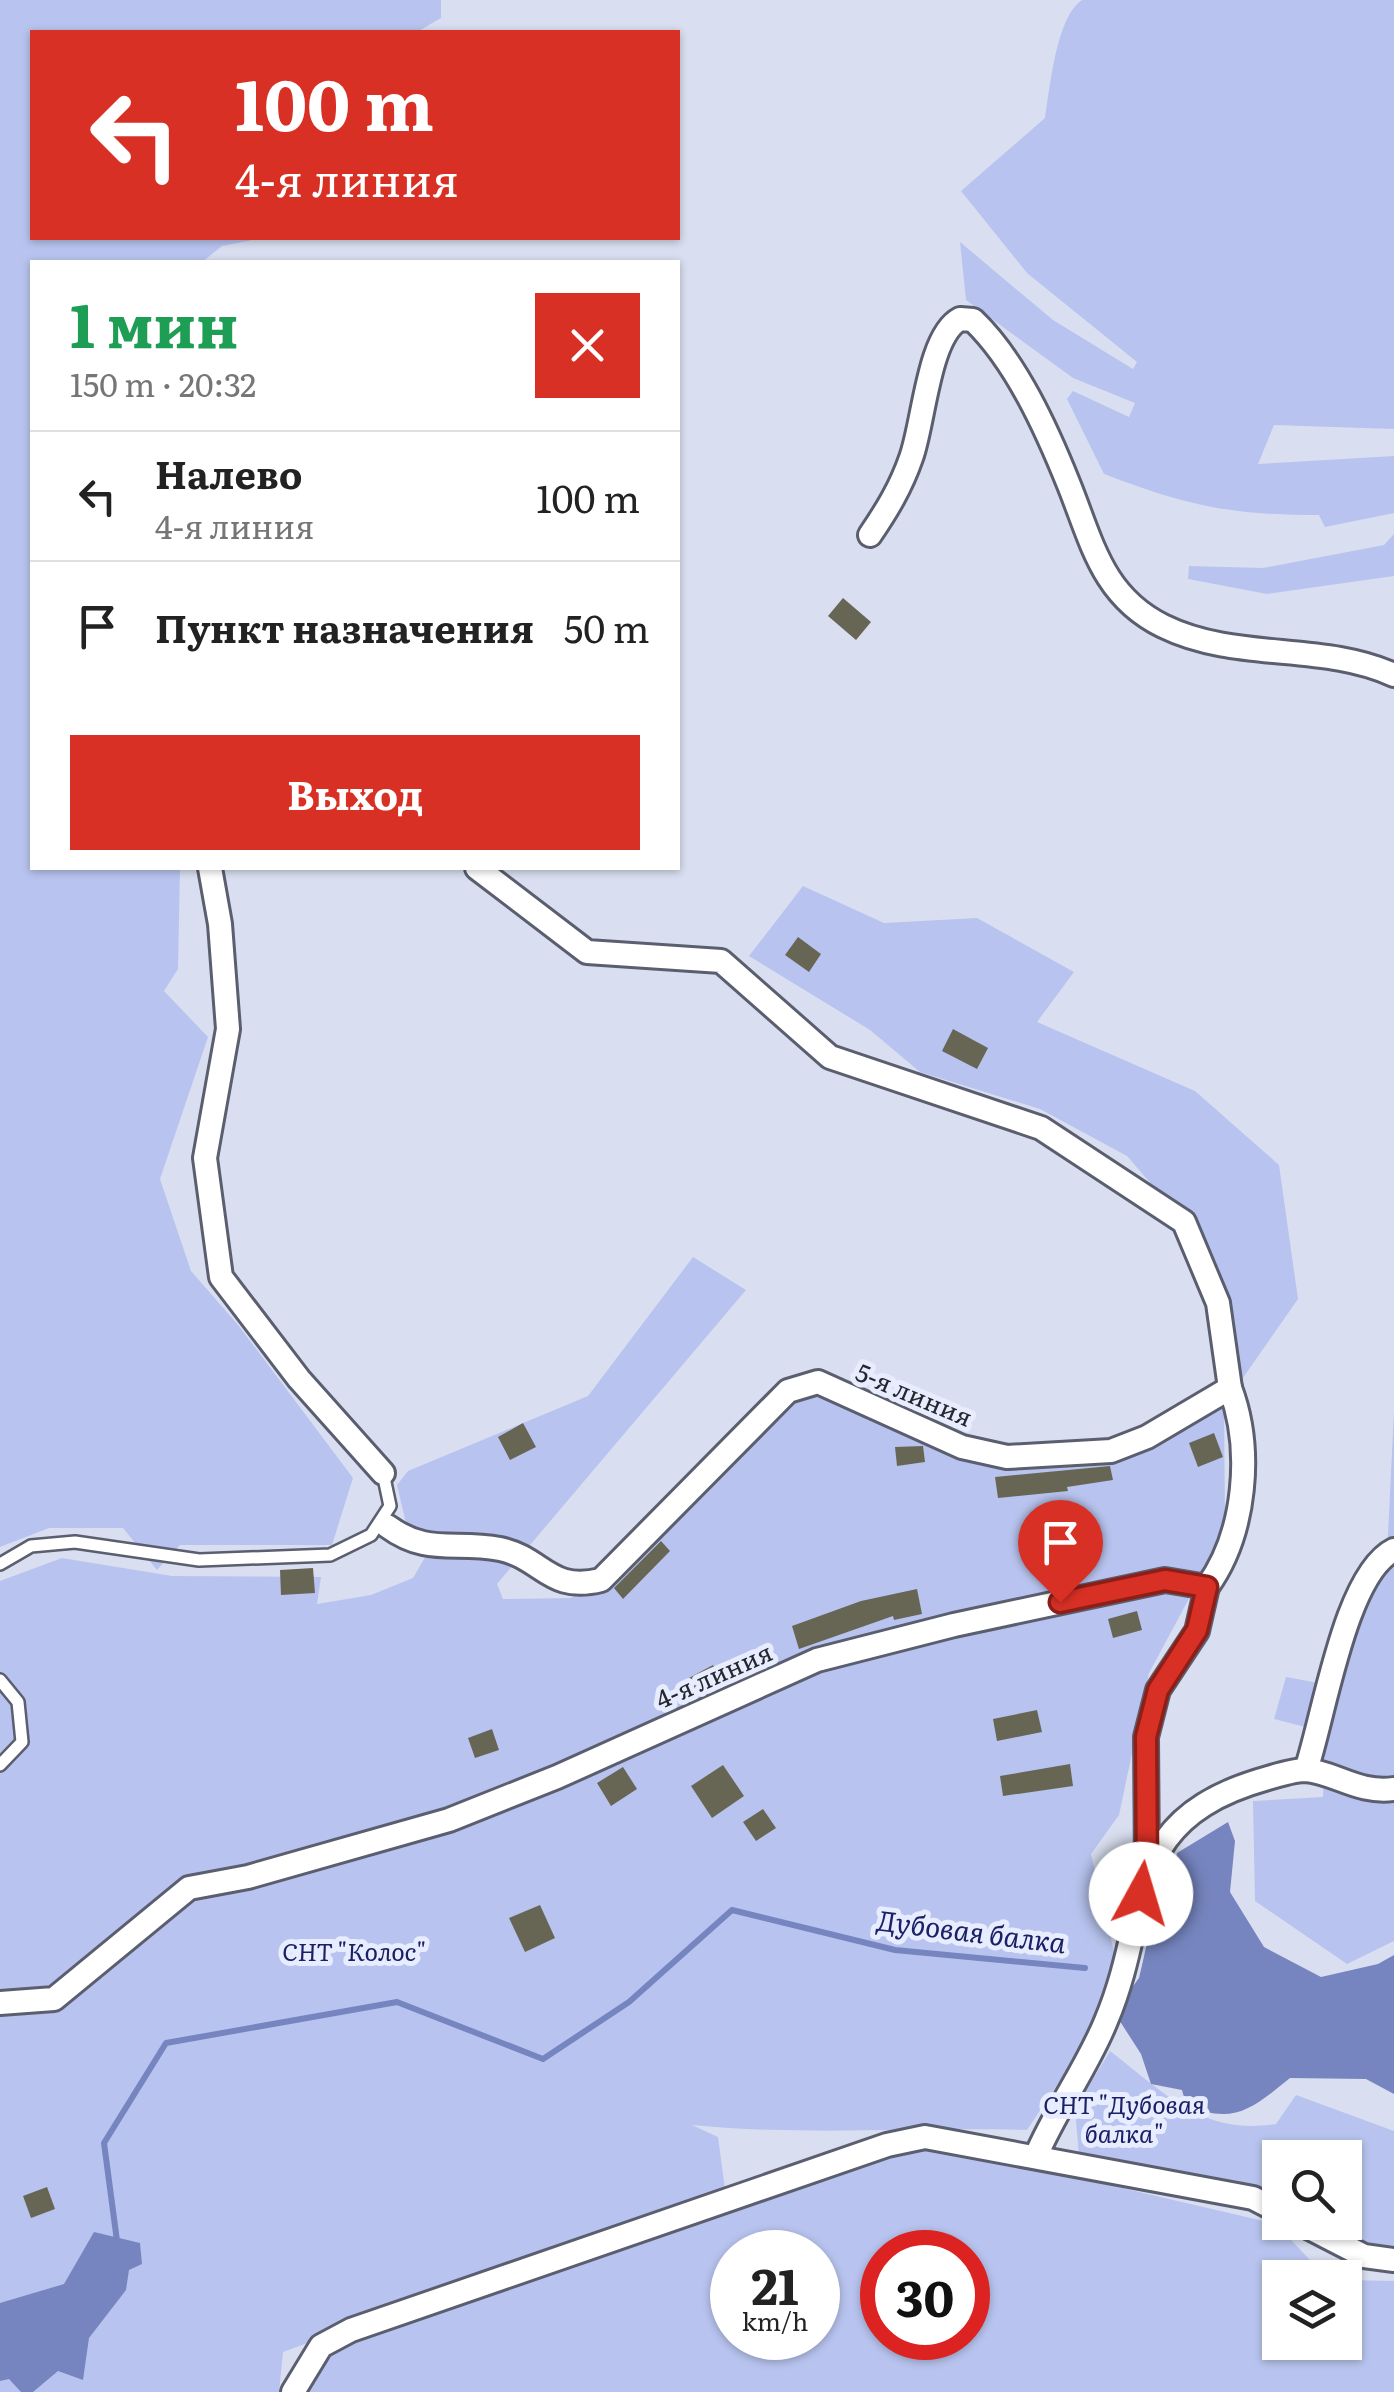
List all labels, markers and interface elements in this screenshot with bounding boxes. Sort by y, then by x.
text: 100 m [235,49,434,153]
icon: left [70,70,200,200]
text: 4-я линия [235,144,459,211]
text: 1 мин [70,277,239,366]
button: close [535,293,640,398]
text: 150 m · 20:32 [70,359,256,407]
text: Налево [155,444,302,501]
text: 100 m [536,468,640,525]
icon: left [70,469,125,524]
text: 4-я линия [155,501,314,549]
text: Пункт назначения [155,598,534,655]
text: 50 m [564,598,650,655]
icon: arrive [70,599,125,654]
button: Выход [70,735,640,850]
street label: 5-я линия [851,1352,979,1435]
pin [1018,1500,1103,1603]
icon: arrive [1033,1515,1088,1570]
street label: 4-я линия [649,1632,778,1717]
position arrow [1089,1842,1193,1946]
water label: Дубовая балка [874,1898,1068,1962]
park label: СНТ "Колос" [282,1932,426,1969]
park label: СНТ "Дубовая балка" [1043,2085,1205,2151]
map controls [1262,2140,1362,2360]
button: search [1262,2140,1362,2240]
speed limit sign: 30 [860,2230,990,2360]
text: 21 [751,2246,799,2320]
button: layers [1262,2260,1362,2360]
text: km/h [742,2302,808,2339]

